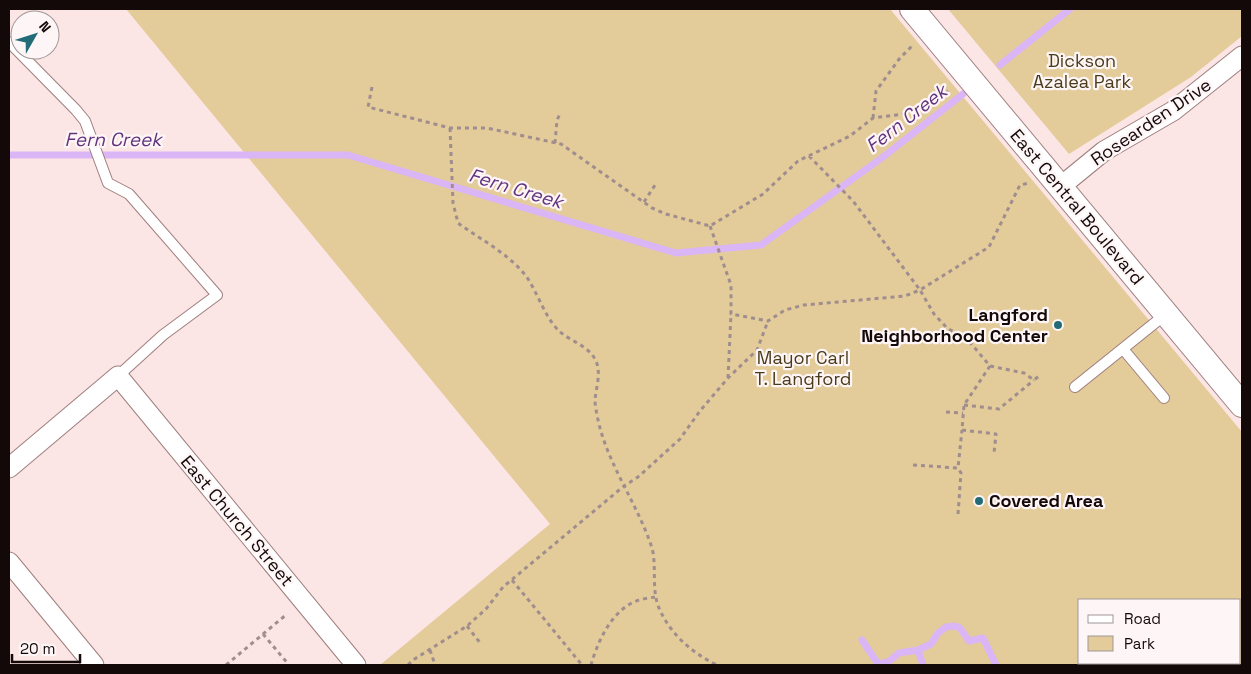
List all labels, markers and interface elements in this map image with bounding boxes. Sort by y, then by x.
north arrow [10,10,60,60]
text: N [35,18,55,36]
park label: Dickson Azalea Park [1033,49,1132,93]
street label: Rosearden Drive [1086,73,1215,170]
water label: Fern Creek [860,77,954,158]
street label: East Central Boulevard [1005,124,1149,289]
water label: Fern Creek [65,127,164,152]
water label: Fern Creek [466,162,568,215]
place label: Langford Neighborhood Center [861,303,1048,347]
marker: Langford Neighborhood Center [1052,319,1064,331]
park label: Mayor Carl T. Langford [755,346,851,390]
street label: East Church Street [176,450,299,591]
place label: Covered Area [989,489,1104,512]
marker: Covered Area [973,495,985,507]
legend [1078,599,1241,664]
text: Road [1124,609,1161,628]
scale bar [12,632,80,664]
text: Park [1124,634,1155,653]
text: 20 m [20,639,55,658]

